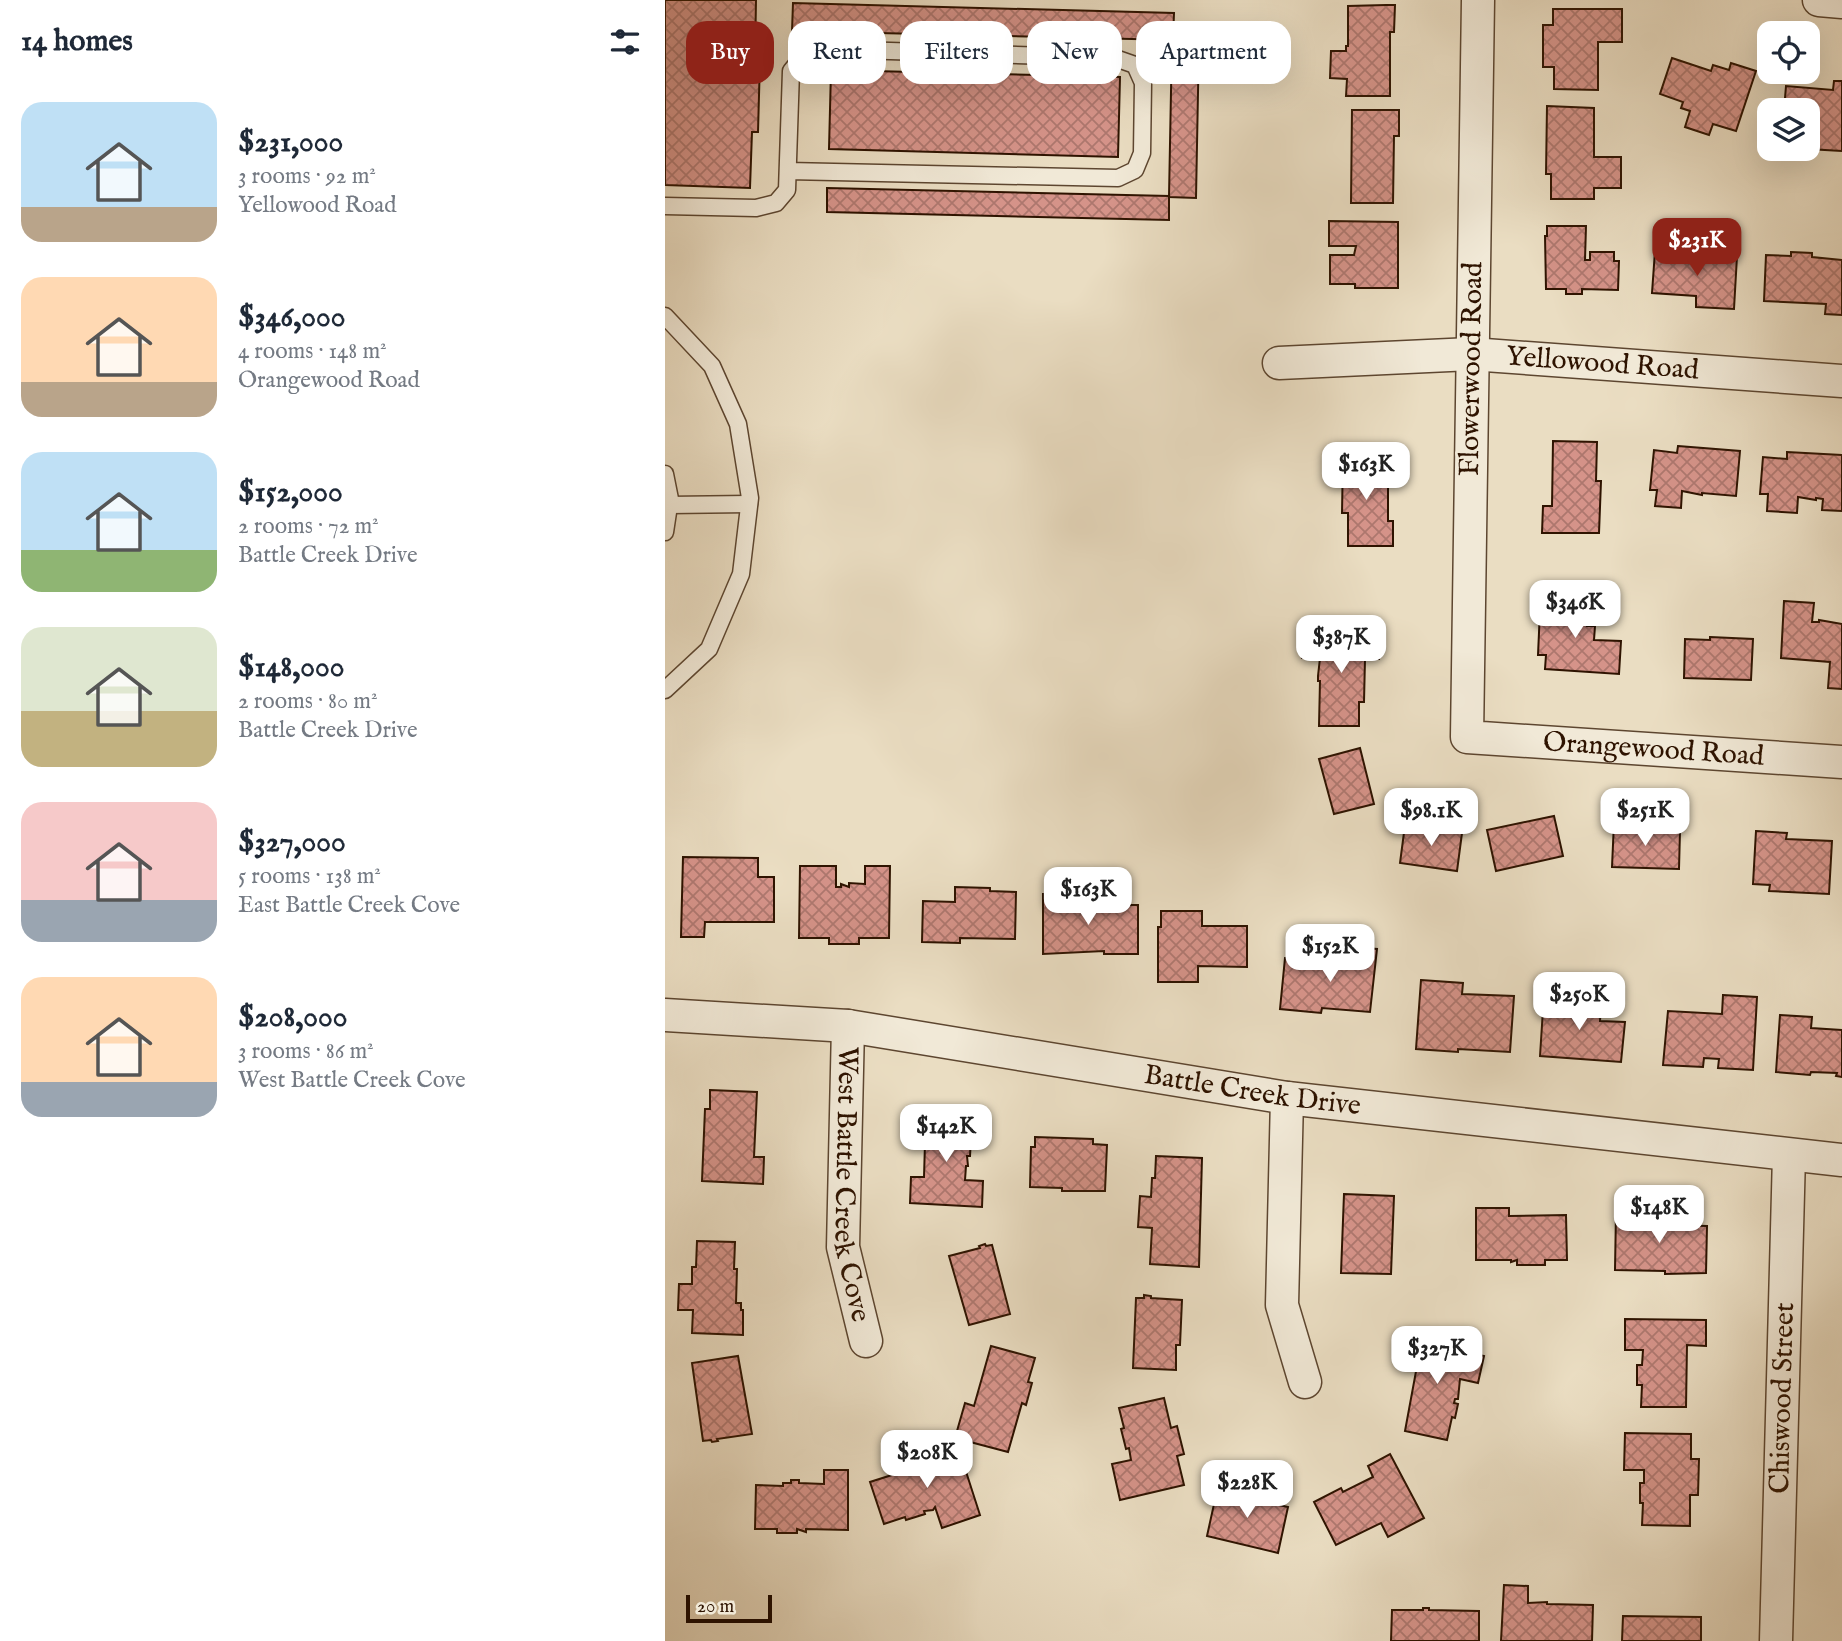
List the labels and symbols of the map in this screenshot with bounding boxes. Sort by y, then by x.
pin: $231K [1648,218,1746,278]
street label: Flowerwood Road [1453,262,1491,476]
street label: Yellowood Road [1505,339,1700,388]
pin: $163K [1317,442,1415,502]
pin: $346K [1526,580,1624,640]
pin: $387K [1292,616,1390,675]
street label: Orangewood Road [1542,725,1765,774]
pin: $98.1K [1374,788,1488,848]
pin: $251K [1596,788,1694,848]
pin: $163K [1039,867,1137,927]
pin: $152K [1281,925,1379,984]
pin: $250K [1530,972,1628,1032]
street label: West Battle Creek Cove [825,1046,878,1326]
street label: Battle Creek Drive [1142,1057,1363,1124]
pin: $142K [897,1104,995,1164]
pin: $148K [1610,1186,1708,1245]
street label: Chiswood Street [1762,1302,1803,1494]
pin: $327K [1388,1326,1486,1386]
pin: $208K [878,1430,976,1490]
pin: $228K [1198,1460,1296,1520]
scale bar [686,1592,772,1624]

